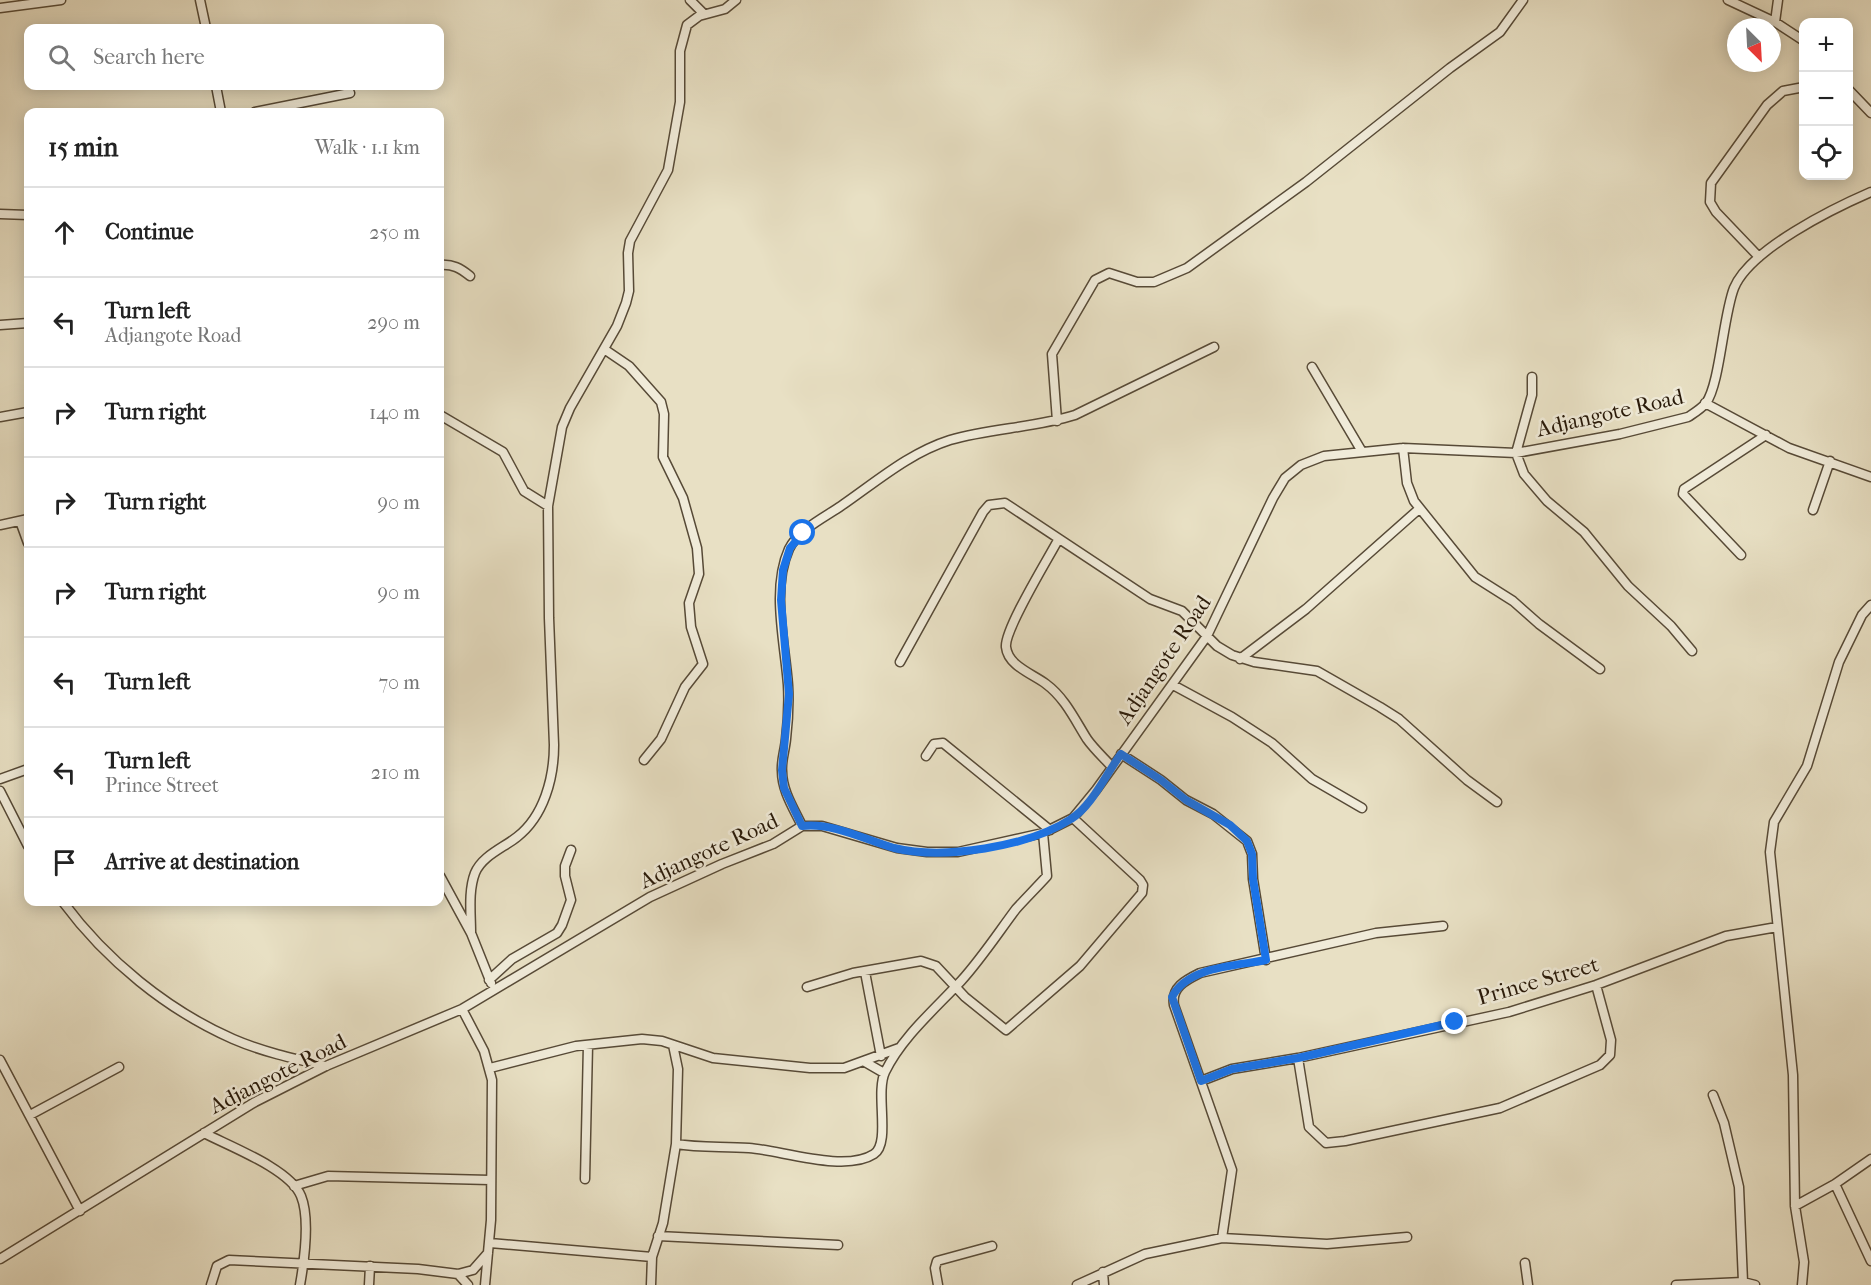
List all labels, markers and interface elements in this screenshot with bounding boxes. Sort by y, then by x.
north arrow [1727,18,1781,72]
map controls [1799,18,1853,180]
button: + [1799,18,1853,72]
search box [24,24,444,90]
icon: search [45,41,78,74]
text: Search here [93,44,205,70]
button: − [1799,72,1853,126]
button: locate [1799,126,1853,180]
text: 15 min [48,132,118,163]
text: Walk · 1.1 km [315,136,420,159]
icon: ahead [48,216,81,249]
text: Continue [105,219,194,245]
text: 250 m [369,221,420,244]
text: Turn left [105,298,191,324]
icon: left [48,306,81,339]
text: 290 m [367,311,420,334]
text: Adjangote Road [105,324,241,347]
street label: Adjangote Road [1533,383,1687,443]
icon: right [48,396,81,429]
text: Turn right [105,399,206,425]
text: 140 m [369,401,420,424]
icon: right [48,486,81,519]
text: Turn right [105,489,206,515]
text: 90 m [378,491,420,514]
route start [789,519,815,545]
icon: right [48,576,81,609]
text: Turn right [105,579,206,605]
text: 90 m [378,581,420,604]
street label: Adjangote Road [1111,590,1217,730]
icon: left [48,666,81,699]
text: Turn left [105,669,191,695]
text: 70 m [378,671,420,694]
text: Turn left [105,748,191,774]
icon: left [48,756,81,789]
text: 210 m [371,761,420,784]
text: Prince Street [105,774,219,797]
street label: Adjangote Road [635,807,783,895]
icon: arrive [48,846,81,879]
text: Arrive at destination [105,849,299,875]
street label: Prince Street [1474,951,1602,1011]
route end [1441,1008,1467,1034]
street label: Adjangote Road [204,1028,352,1120]

